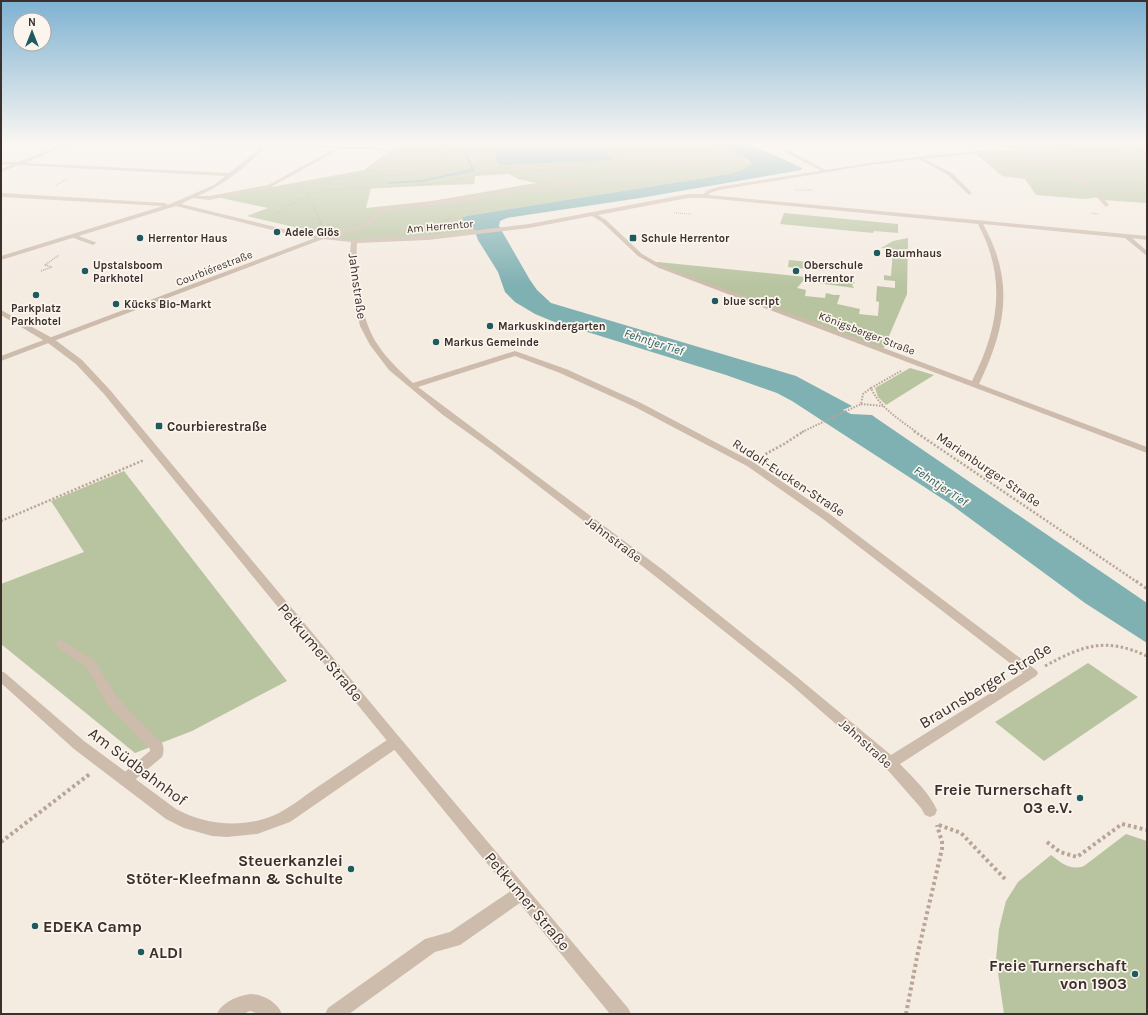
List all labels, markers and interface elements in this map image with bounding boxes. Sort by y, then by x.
north arrow [12,12,52,52]
text: N [28,16,36,29]
street label: Am Herrentor [406,217,474,236]
place label: Adele Glös [285,226,339,239]
marker: Adele Glös [272,227,282,237]
place label: Herrentor Haus [148,232,228,245]
place label: Schule Herrentor [641,232,730,245]
marker: Herrentor Haus [135,233,145,243]
marker: Schule Herrentor [628,233,638,243]
place label: Baumhaus [885,247,942,260]
street label: Courbiérestraße [174,248,255,289]
marker: Baumhaus [872,248,882,258]
street label: Jahnstraße [345,252,370,320]
place label: Upstalsboom Parkhotel [93,259,163,285]
place label: Oberschule Herrentor [804,259,863,285]
marker: Upstalsboom Parkhotel [80,266,90,276]
marker: Oberschule Herrentor [791,266,801,276]
marker: Parkplatz Parkhotel [31,290,41,300]
place label: blue script [723,295,780,308]
marker: blue script [710,296,720,306]
place label: Kücks Bio-Markt [124,298,212,311]
marker: Kücks Bio-Markt [111,299,121,309]
place label: Parkplatz Parkhotel [11,302,61,328]
street label: Königsberger Straße [817,309,917,358]
place label: Markuskindergarten [498,320,606,333]
marker: Markuskindergarten [485,321,495,331]
water label: Fehntjer Tief [623,326,687,359]
place label: Markus Gemeinde [444,336,539,349]
marker: Markus Gemeinde [431,337,441,347]
place label: Courbierestraße [167,419,267,434]
marker: Courbierestraße [154,421,164,431]
street label: Marienburger Straße [934,429,1044,510]
street label: Rudolf-Eucken-Straße [730,436,848,519]
water label: Fehntjer Tief [912,463,972,510]
street label: Jahnstraße [583,513,645,566]
street label: Petkumer Straße [274,599,367,705]
street label: Braunsberger Straße [916,638,1055,732]
street label: Jahnstraße [836,716,896,771]
street label: Am Südbahnhof [85,723,191,810]
place label: Freie Turnerschaft 03 e.V. [934,780,1073,817]
marker: Freie Turnerschaft 03 e.V. [1075,793,1085,803]
street label: Petkumer Straße [481,848,574,954]
place label: Steuerkanzlei Stöter-Kleefmann & Schulte [126,851,343,888]
marker: Steuerkanzlei Stöter-Kleefmann & Schulte [346,864,356,874]
place label: EDEKA Camp [43,917,142,936]
marker: EDEKA Camp [30,921,40,931]
place label: ALDI [149,943,183,962]
marker: ALDI [136,947,146,957]
place label: Freie Turnerschaft von 1903 [989,956,1127,993]
marker: Freie Turnerschaft von 1903 [1130,969,1140,979]

